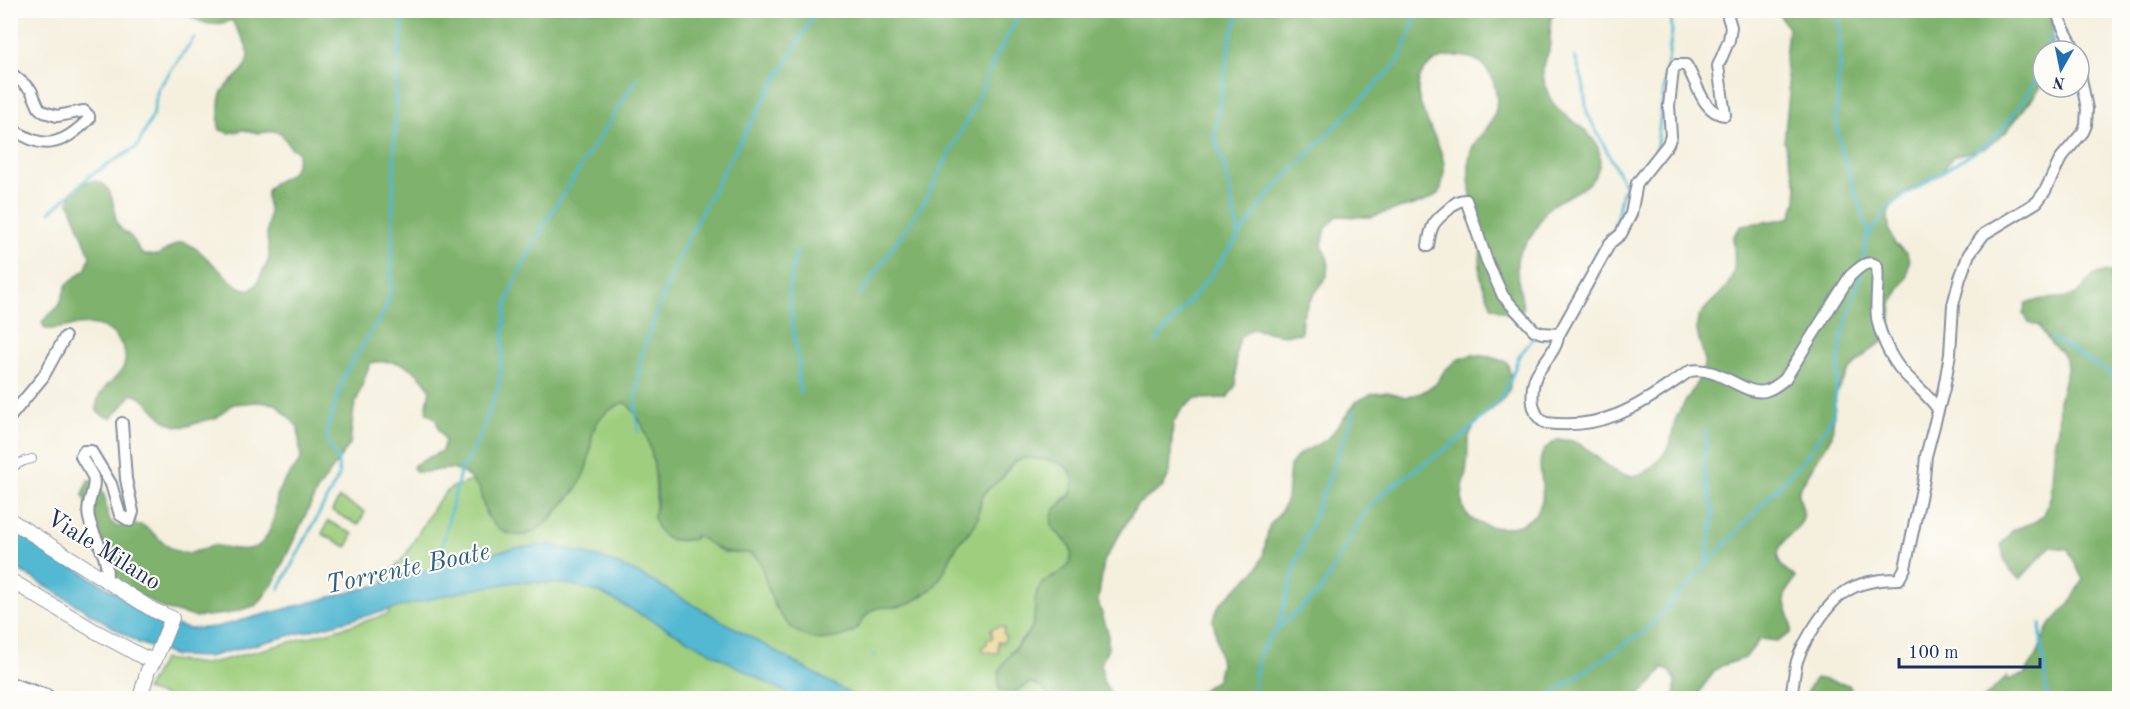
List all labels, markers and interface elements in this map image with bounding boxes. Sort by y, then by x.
north arrow [2031,39,2091,99]
text: N [2051,73,2066,91]
street label: Viale Milano [42,506,164,596]
water label: Torrente Boate [324,539,492,599]
scale bar [1899,631,2040,669]
text: 100 m [1908,644,1959,662]

